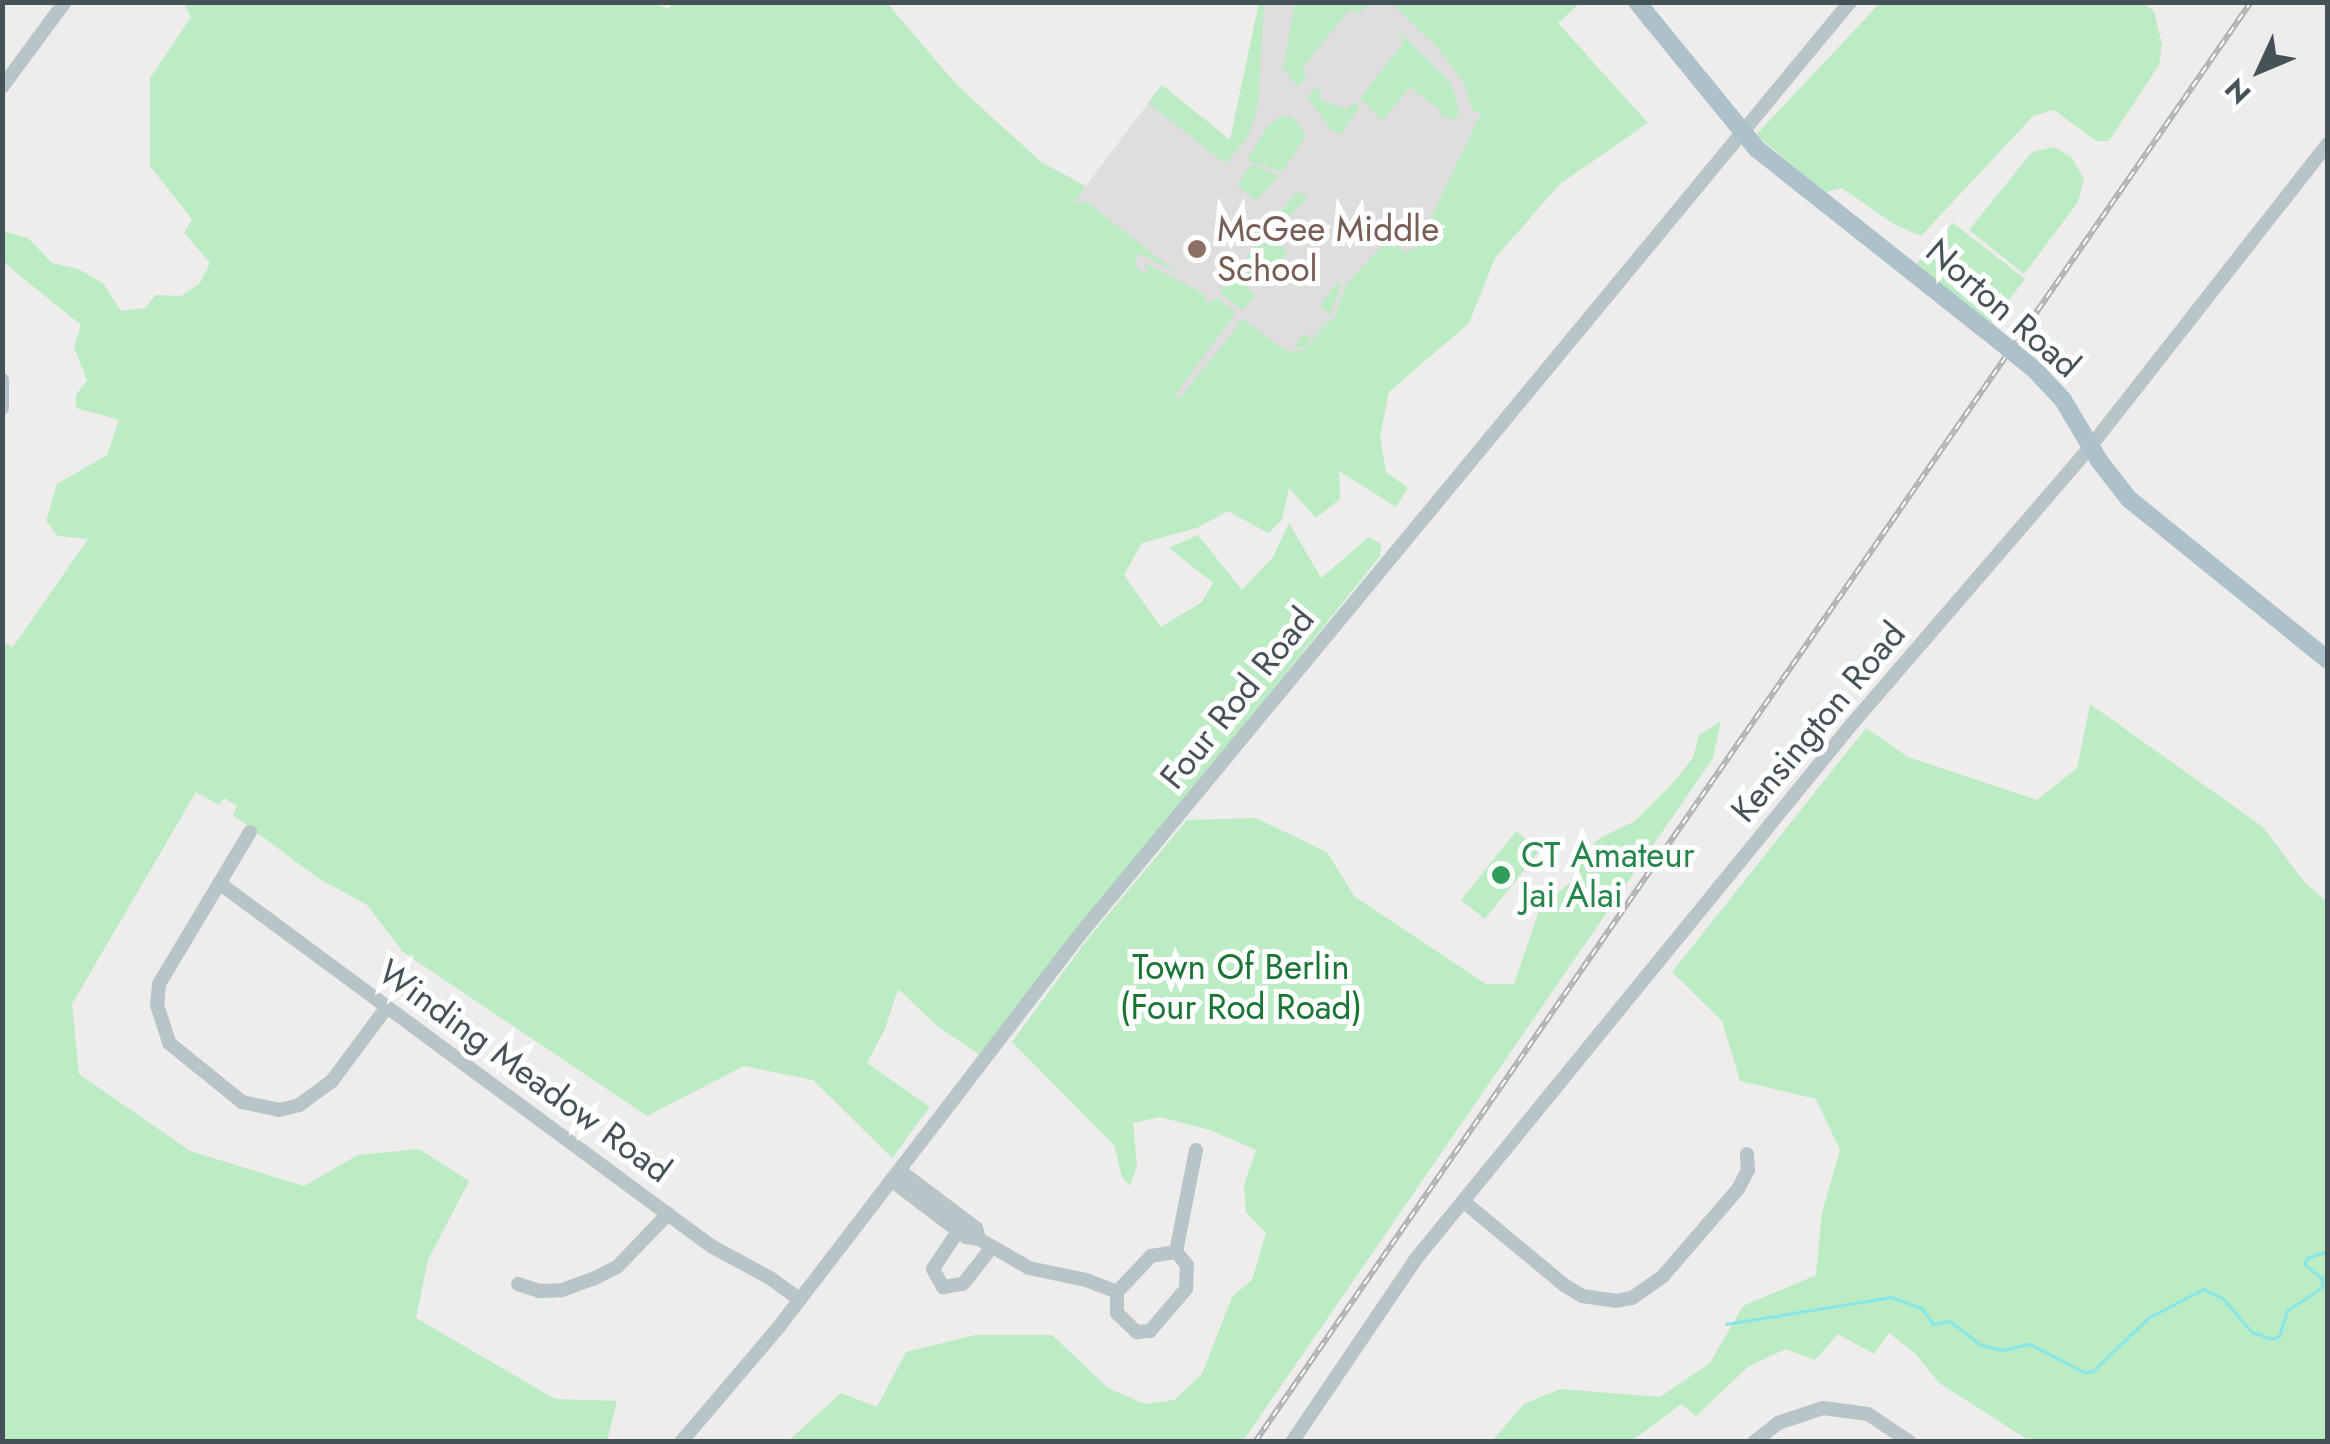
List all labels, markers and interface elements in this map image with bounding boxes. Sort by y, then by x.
north arrow [2210,20,2310,120]
text: N [2216,69,2261,113]
place label: McGee Middle School [1217,208,1439,290]
street label: Norton Road [1917,230,2089,386]
marker: McGee Middle School [1186,238,1208,260]
street label: Four Rod Road [1151,599,1323,797]
street label: Kensington Road [1722,613,1914,831]
place label: CT Amateur Jai Alai [1521,834,1695,916]
marker: CT Amateur Jai Alai [1490,864,1512,886]
park label: Town Of Berlin (Four Rod Road) [1120,946,1362,1028]
street label: Winding Meadow Road [370,951,680,1191]

